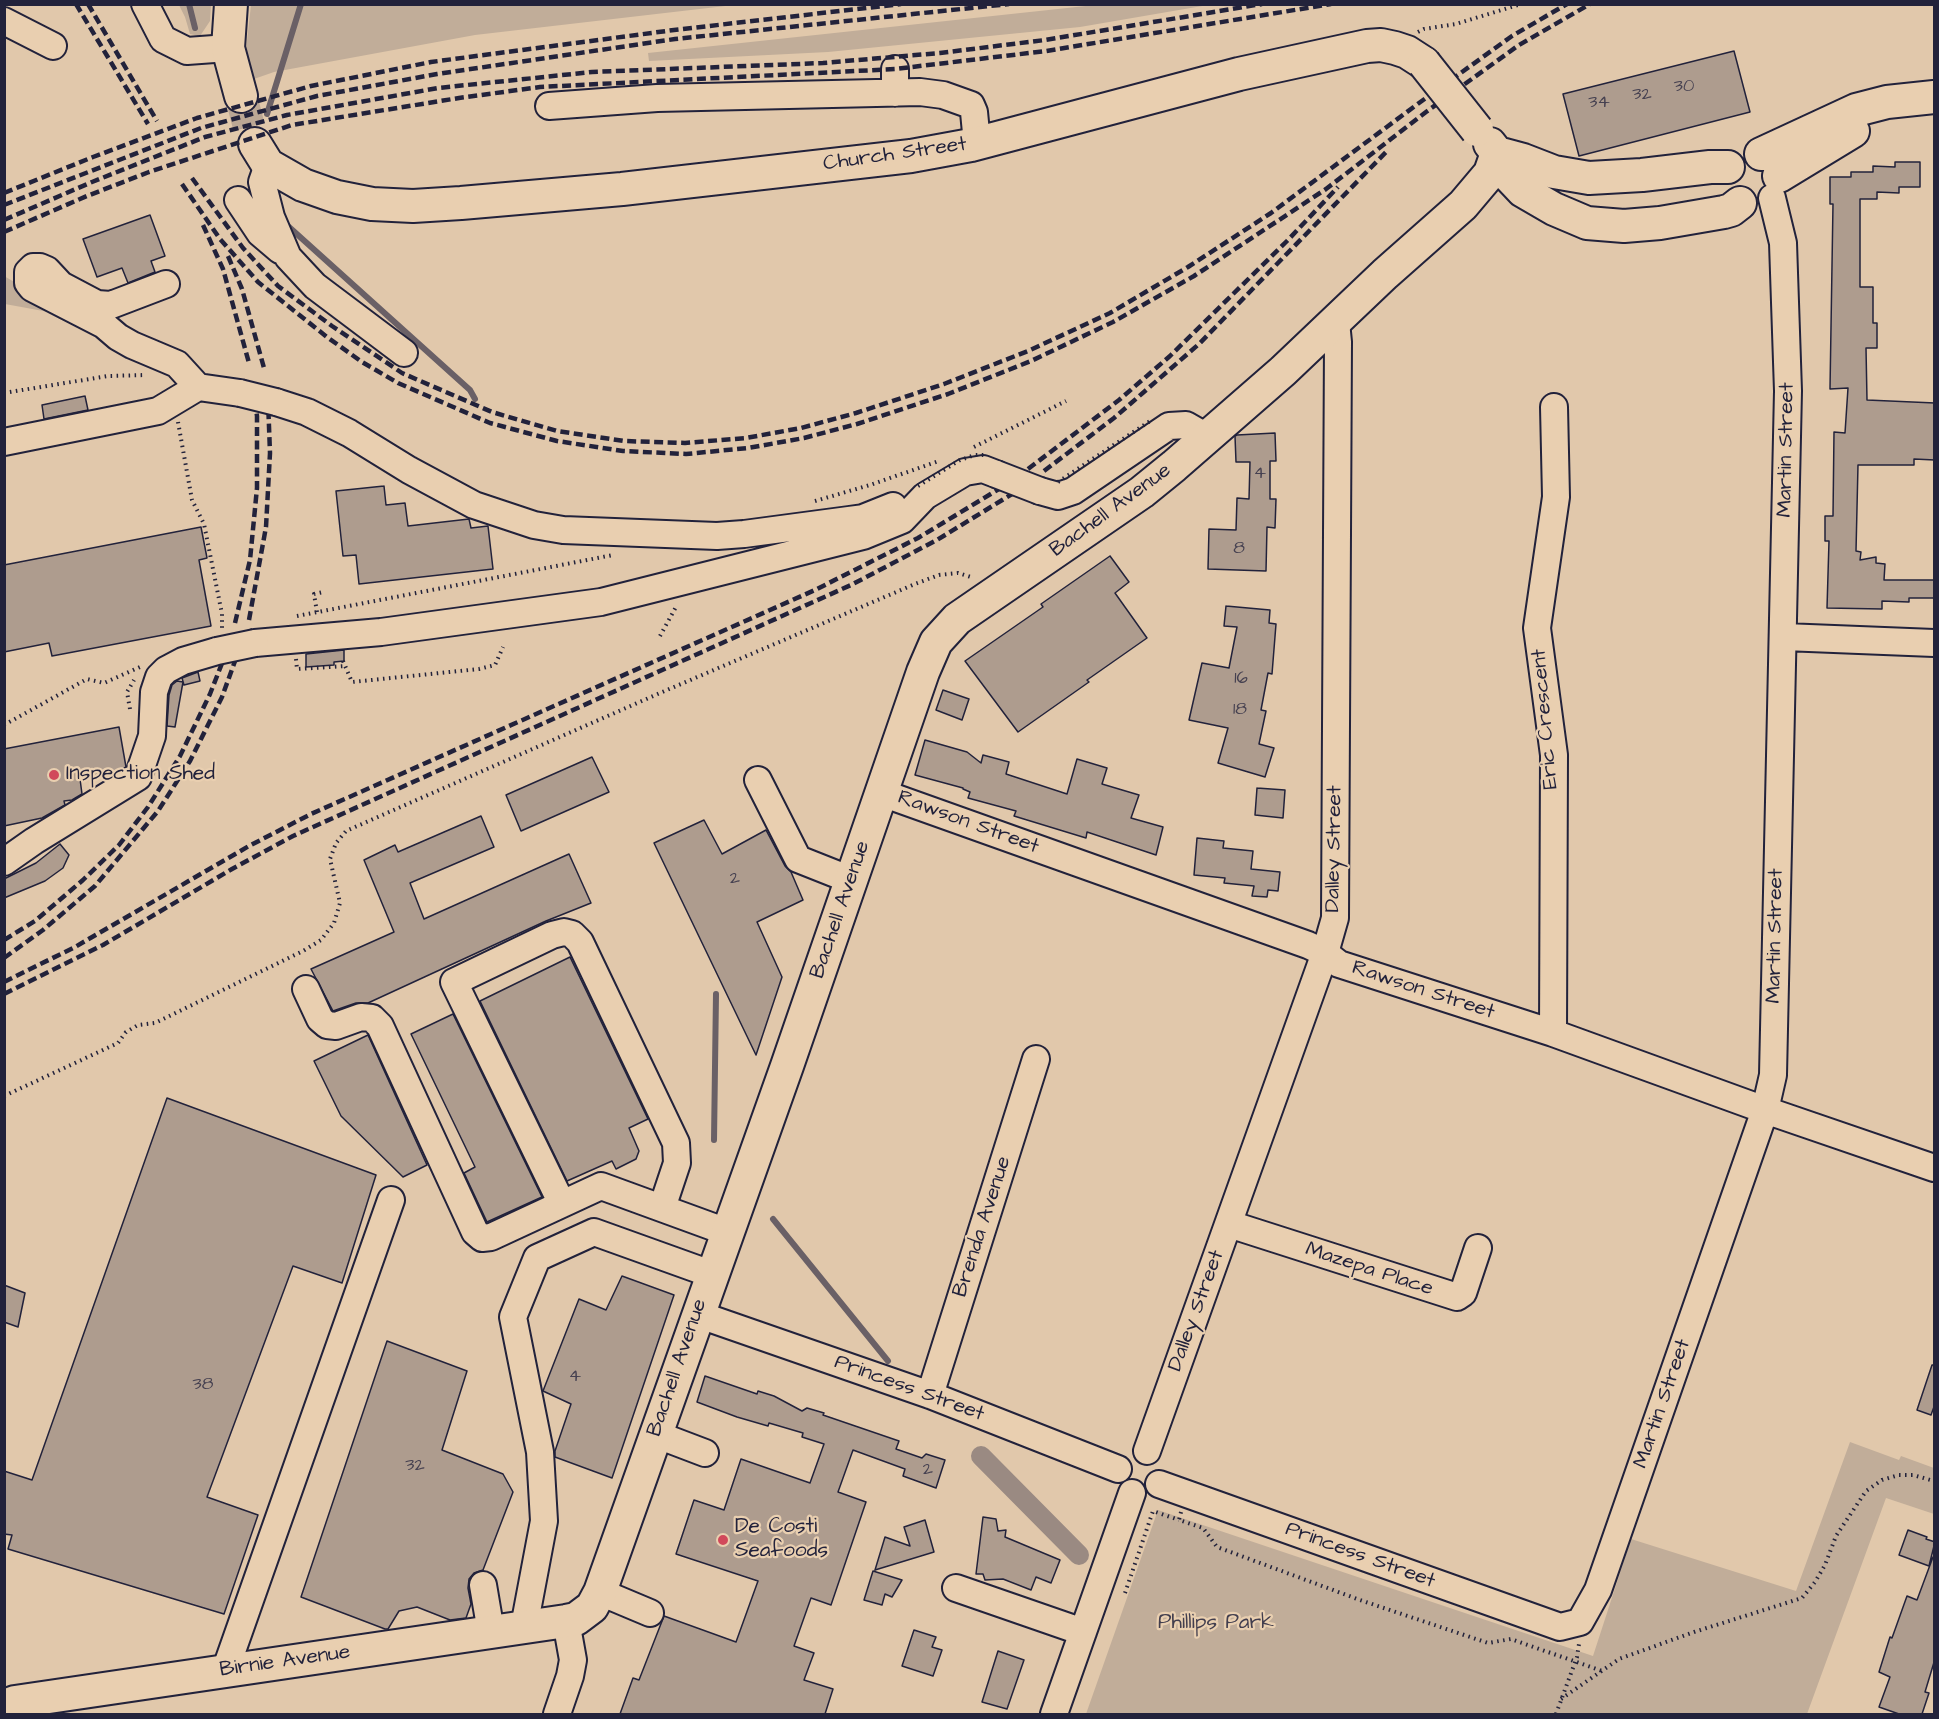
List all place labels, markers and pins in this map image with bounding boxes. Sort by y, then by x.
place label: Inspection Shed [66,762,215,788]
marker: Inspection Shed [47,768,61,782]
place label: De Costi Seafoods [735,1515,828,1565]
marker: De Costi Seafoods [716,1533,730,1547]

